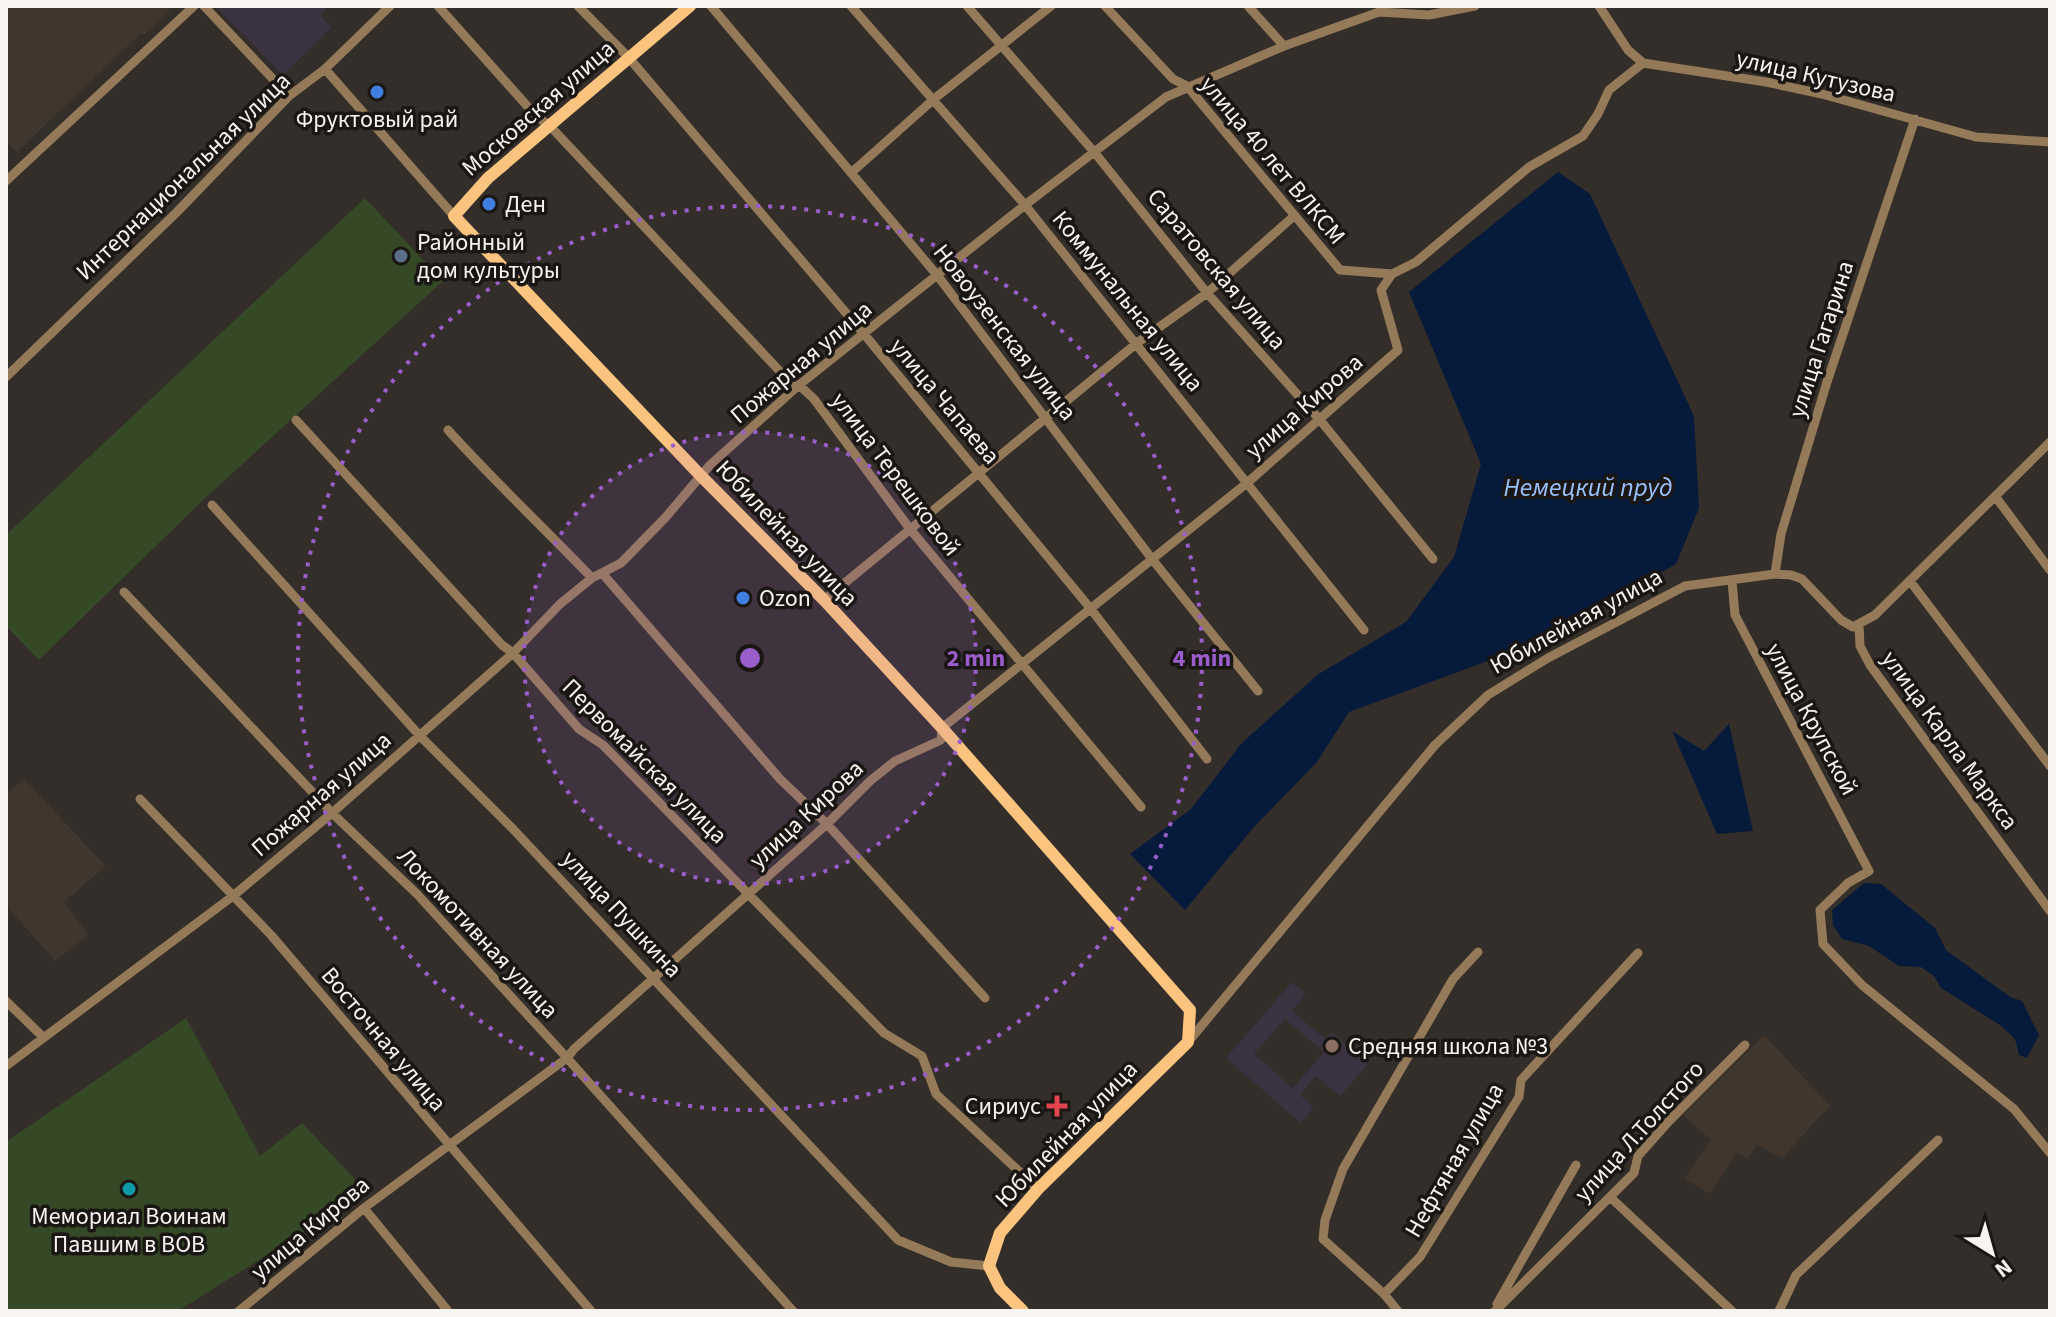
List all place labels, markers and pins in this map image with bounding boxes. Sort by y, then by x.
marker: Фруктовый рай [368,83,386,101]
place label: Фруктовый рай [296,102,458,137]
place label: Ден [505,187,546,222]
marker: Ден [480,195,498,213]
place label: Районный дом культуры [417,225,560,288]
marker: Районный дом культуры [392,247,410,265]
place label: Ozon [759,581,811,616]
marker: Ozon [734,589,752,607]
centre of rings [736,644,764,672]
place label: Средняя школа №3 [1348,1029,1548,1064]
marker: Средняя школа №3 [1323,1037,1341,1055]
place label: Сириус [965,1089,1041,1124]
marker: Сириус [1048,1097,1066,1115]
marker: Мемориал Воинам Павшим в ВОВ [120,1180,138,1198]
place label: Мемориал Воинам Павшим в ВОВ [31,1199,227,1262]

